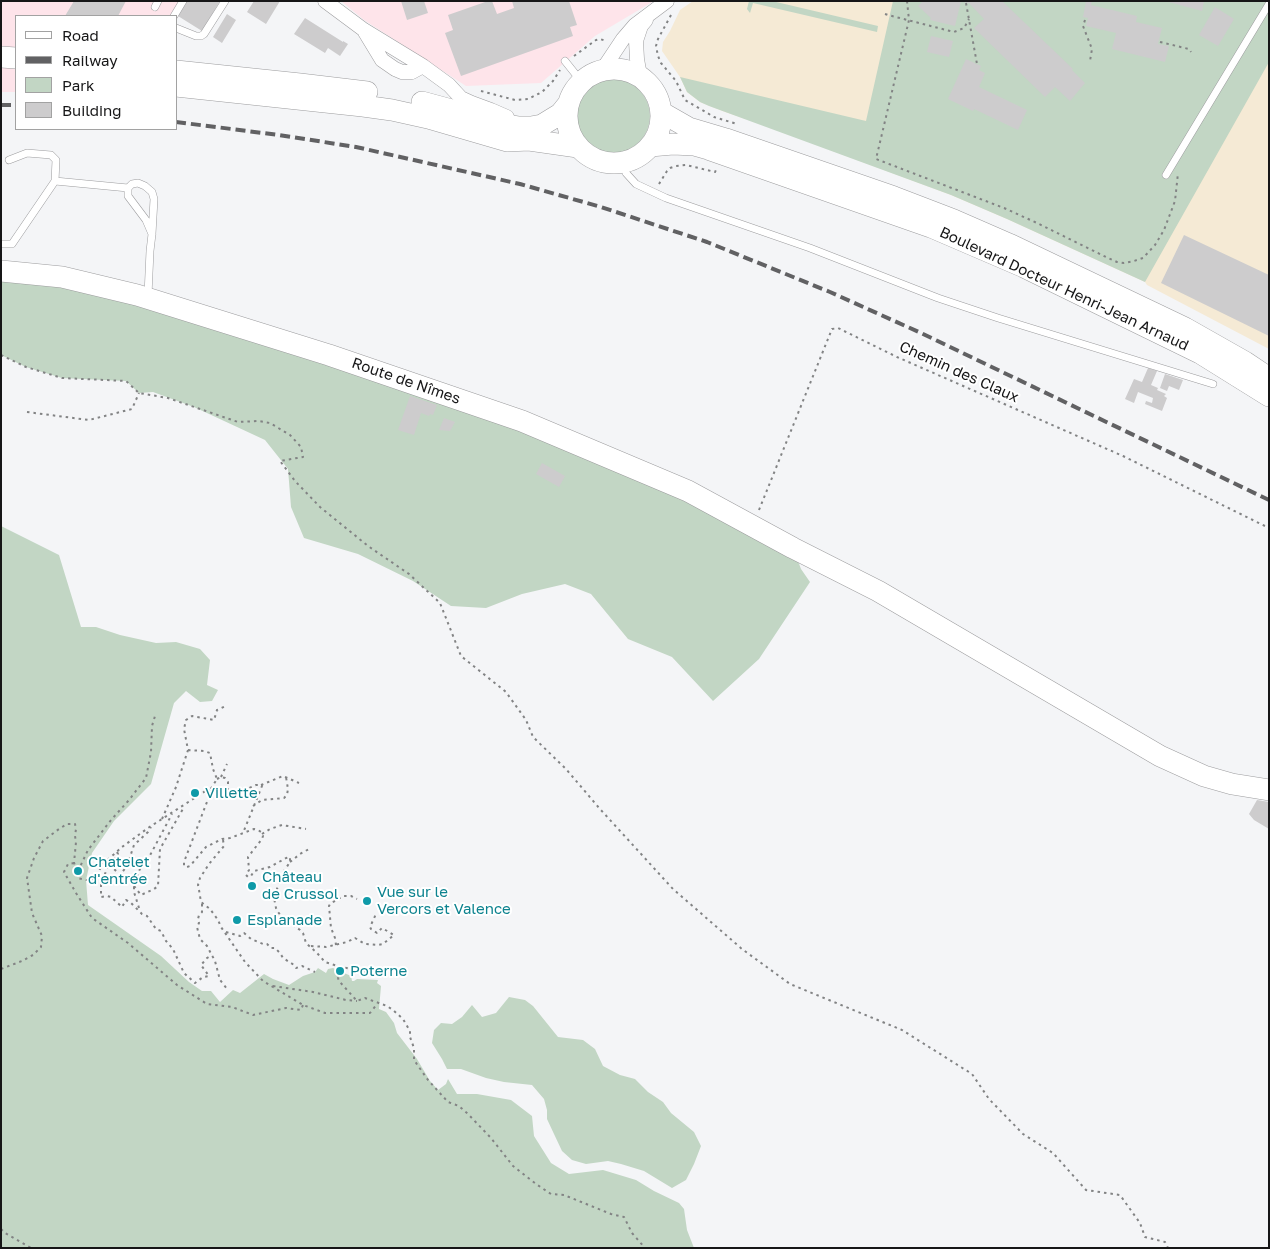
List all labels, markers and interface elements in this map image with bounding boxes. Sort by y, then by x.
legend [15,15,178,130]
text: Road [62,26,99,44]
text: Railway [62,51,118,69]
text: Park [62,76,94,94]
text: Building [62,101,122,119]
street label: Boulevard Docteur Henri-Jean Arnaud [937,223,1191,355]
street label: Chemin des Claux [896,338,1022,406]
street label: Route de Nîmes [349,354,463,408]
place label: Villette [205,784,258,802]
marker: Villette [189,787,201,799]
place label: Chatelet d'entrée [88,853,150,888]
marker: Chatelet d'entrée [72,865,84,877]
place label: Château de Crussol [262,868,338,903]
marker: Château de Crussol [246,880,258,892]
place label: Vue sur le Vercors et Valence [377,883,511,918]
marker: Vue sur le Vercors et Valence [361,895,373,907]
place label: Esplanade [247,911,322,929]
marker: Esplanade [231,914,243,926]
place label: Poterne [350,962,407,980]
marker: Poterne [334,965,346,977]

